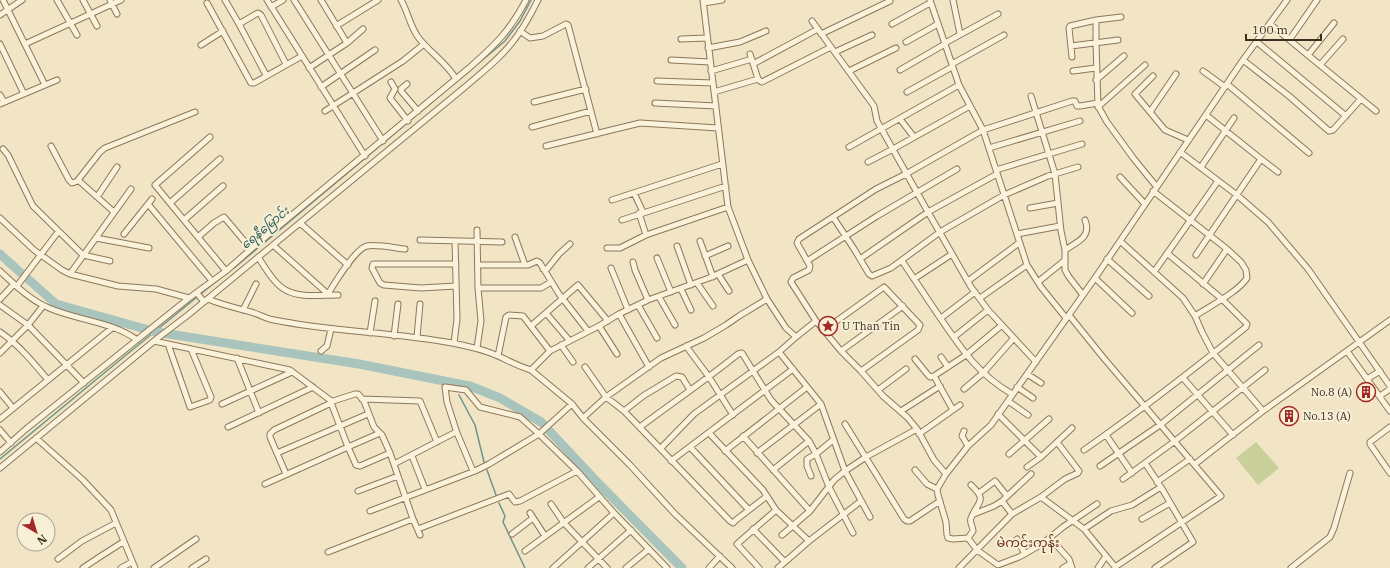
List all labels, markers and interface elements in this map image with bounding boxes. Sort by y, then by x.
scale bar [1246,16,1321,42]
text: 100 m [1252,22,1288,37]
water label: ရေနီမြောင်း [237,202,294,254]
place icon: U Than Tin [817,315,839,337]
place label: U Than Tin [842,319,900,333]
building icon: No.8 (A) [1355,381,1377,403]
place label: No.8 (A) [1311,385,1352,399]
building icon: No.13 (A) [1278,405,1300,427]
place label: No.13 (A) [1303,409,1351,423]
north arrow [16,512,56,552]
text: N [34,532,50,548]
district label: မဲကင်းကုန်း [997,534,1059,553]

